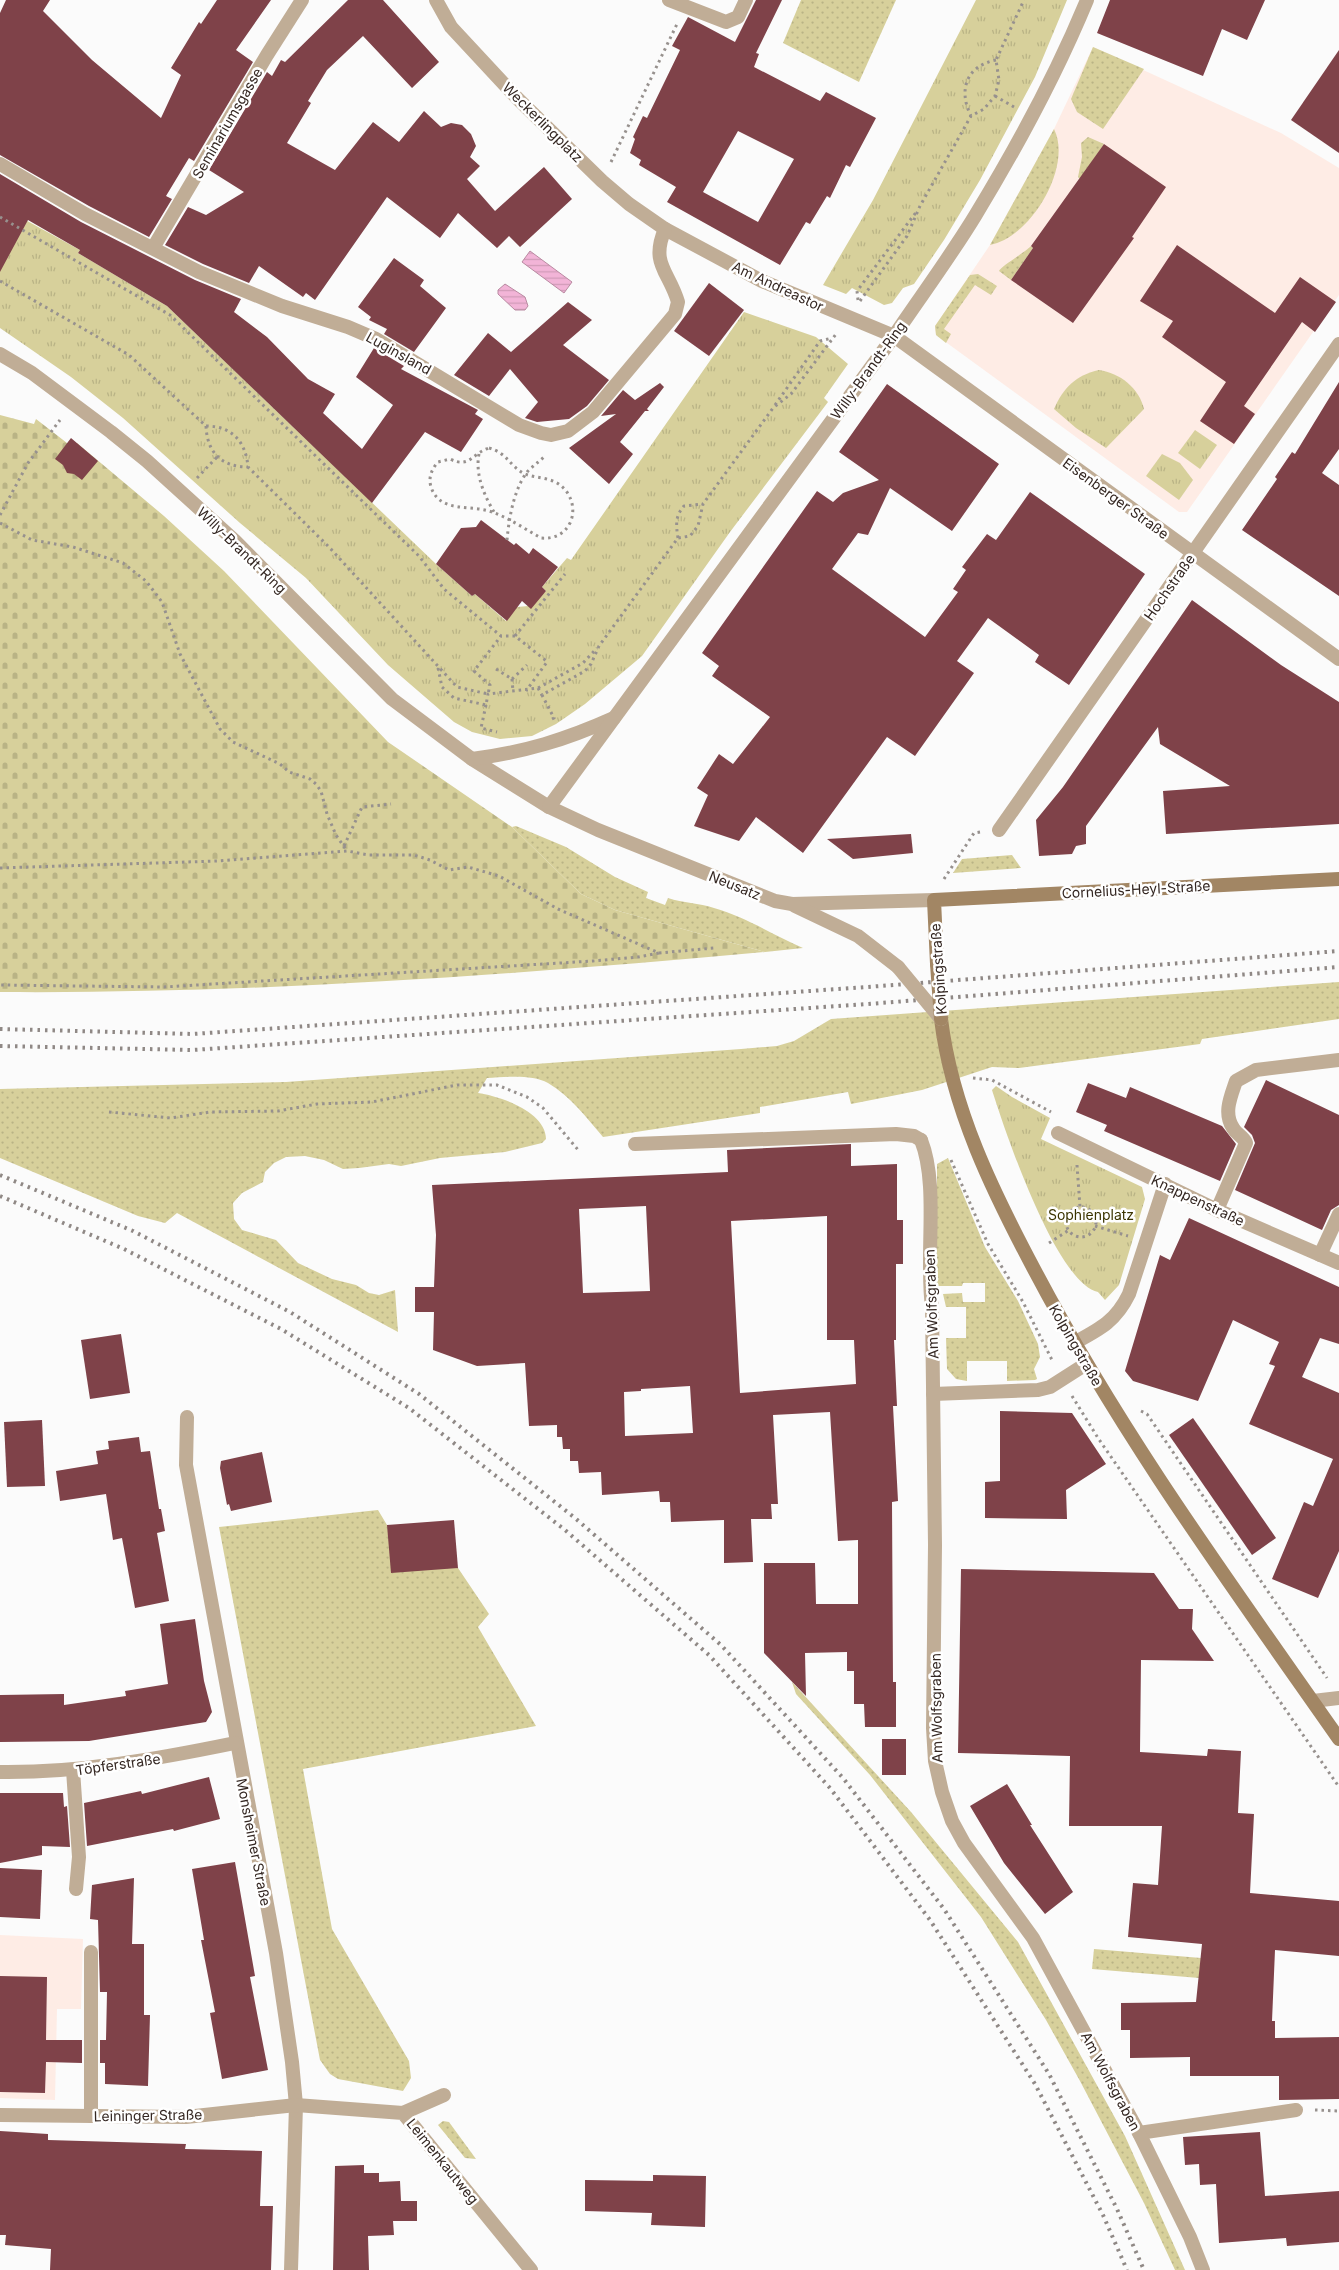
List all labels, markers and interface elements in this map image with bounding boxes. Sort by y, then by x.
street label: Seminariumsgasse [188,65,266,181]
street label: Weckerlingplatz [499,78,587,166]
street label: Am Andreastor [730,257,826,315]
street label: Willy-Brandt-Ring [827,318,909,422]
street label: Luginsland [363,328,435,378]
street label: Eisenberger Straße [1060,454,1172,542]
street label: Willy-Brandt-Ring [194,503,290,597]
street label: Hochstraße [1140,551,1198,623]
street label: Neusatz [707,867,763,903]
street label: Cornelius-Heyl-Straße [1061,877,1211,901]
street label: Kolpingstraße [926,923,950,1015]
street label: Knappenstraße [1149,1171,1247,1229]
park label: Sophienplatz [1048,1206,1134,1223]
street label: Am Wolfsgraben [921,1249,941,1359]
street label: Kolpingstraße [1046,1301,1106,1389]
street label: Am Wolfsgraben [927,1653,945,1763]
street label: Töpferstraße [75,1750,161,1778]
street label: Monsheimer Straße [233,1777,275,1907]
street label: Am Wolfsgraben [1078,2029,1144,2133]
street label: Leininger Straße [93,2106,203,2124]
street label: Leimenkautweg [403,2115,483,2207]

